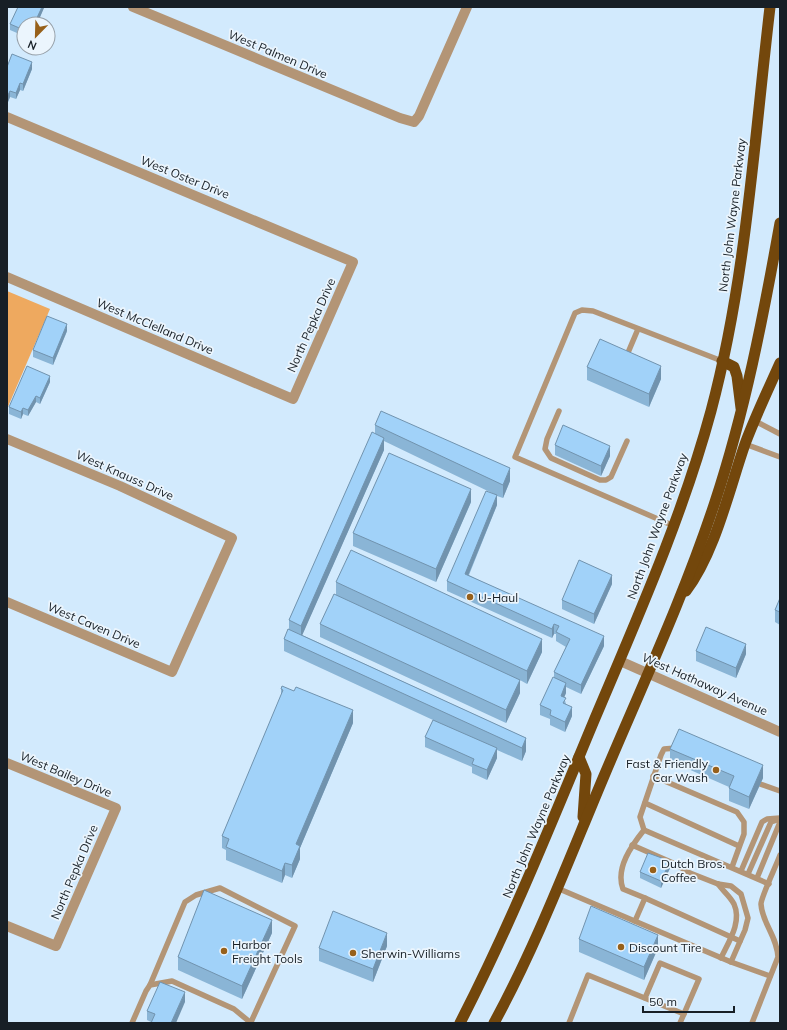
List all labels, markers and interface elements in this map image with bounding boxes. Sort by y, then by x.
north arrow [16,16,56,56]
street label: West Palmen Drive [226,26,330,82]
text: N [26,37,39,53]
street label: North John Wayne Parkway [715,137,749,293]
street label: West Oster Drive [138,152,232,202]
street label: North Pepka Drive [283,276,339,374]
street label: West McClelland Drive [94,295,216,357]
street label: West Knauss Drive [74,447,176,503]
street label: North John Wayne Parkway [624,450,691,601]
place label: U-Haul [478,590,518,605]
marker: U-Haul [465,592,475,602]
street label: West Caven Drive [45,599,143,651]
street label: West Hathaway Avenue [640,650,770,718]
street label: West Bailey Drive [18,748,114,800]
street label: North John Wayne Parkway [499,751,573,900]
place label: Fast & Friendly Car Wash [626,756,709,785]
marker: Fast & Friendly Car Wash [711,765,721,775]
street label: North Pepka Drive [47,822,101,922]
place label: Dutch Bros. Coffee [661,856,725,885]
marker: Dutch Bros. Coffee [648,865,658,875]
place label: Harbor Freight Tools [232,937,303,966]
place label: Discount Tire [629,940,702,955]
marker: Discount Tire [616,942,626,952]
marker: Harbor Freight Tools [219,946,229,956]
place label: Sherwin-Williams [361,946,460,961]
marker: Sherwin-Williams [348,948,358,958]
scale bar [643,988,734,1014]
text: 50 m [649,994,677,1009]

